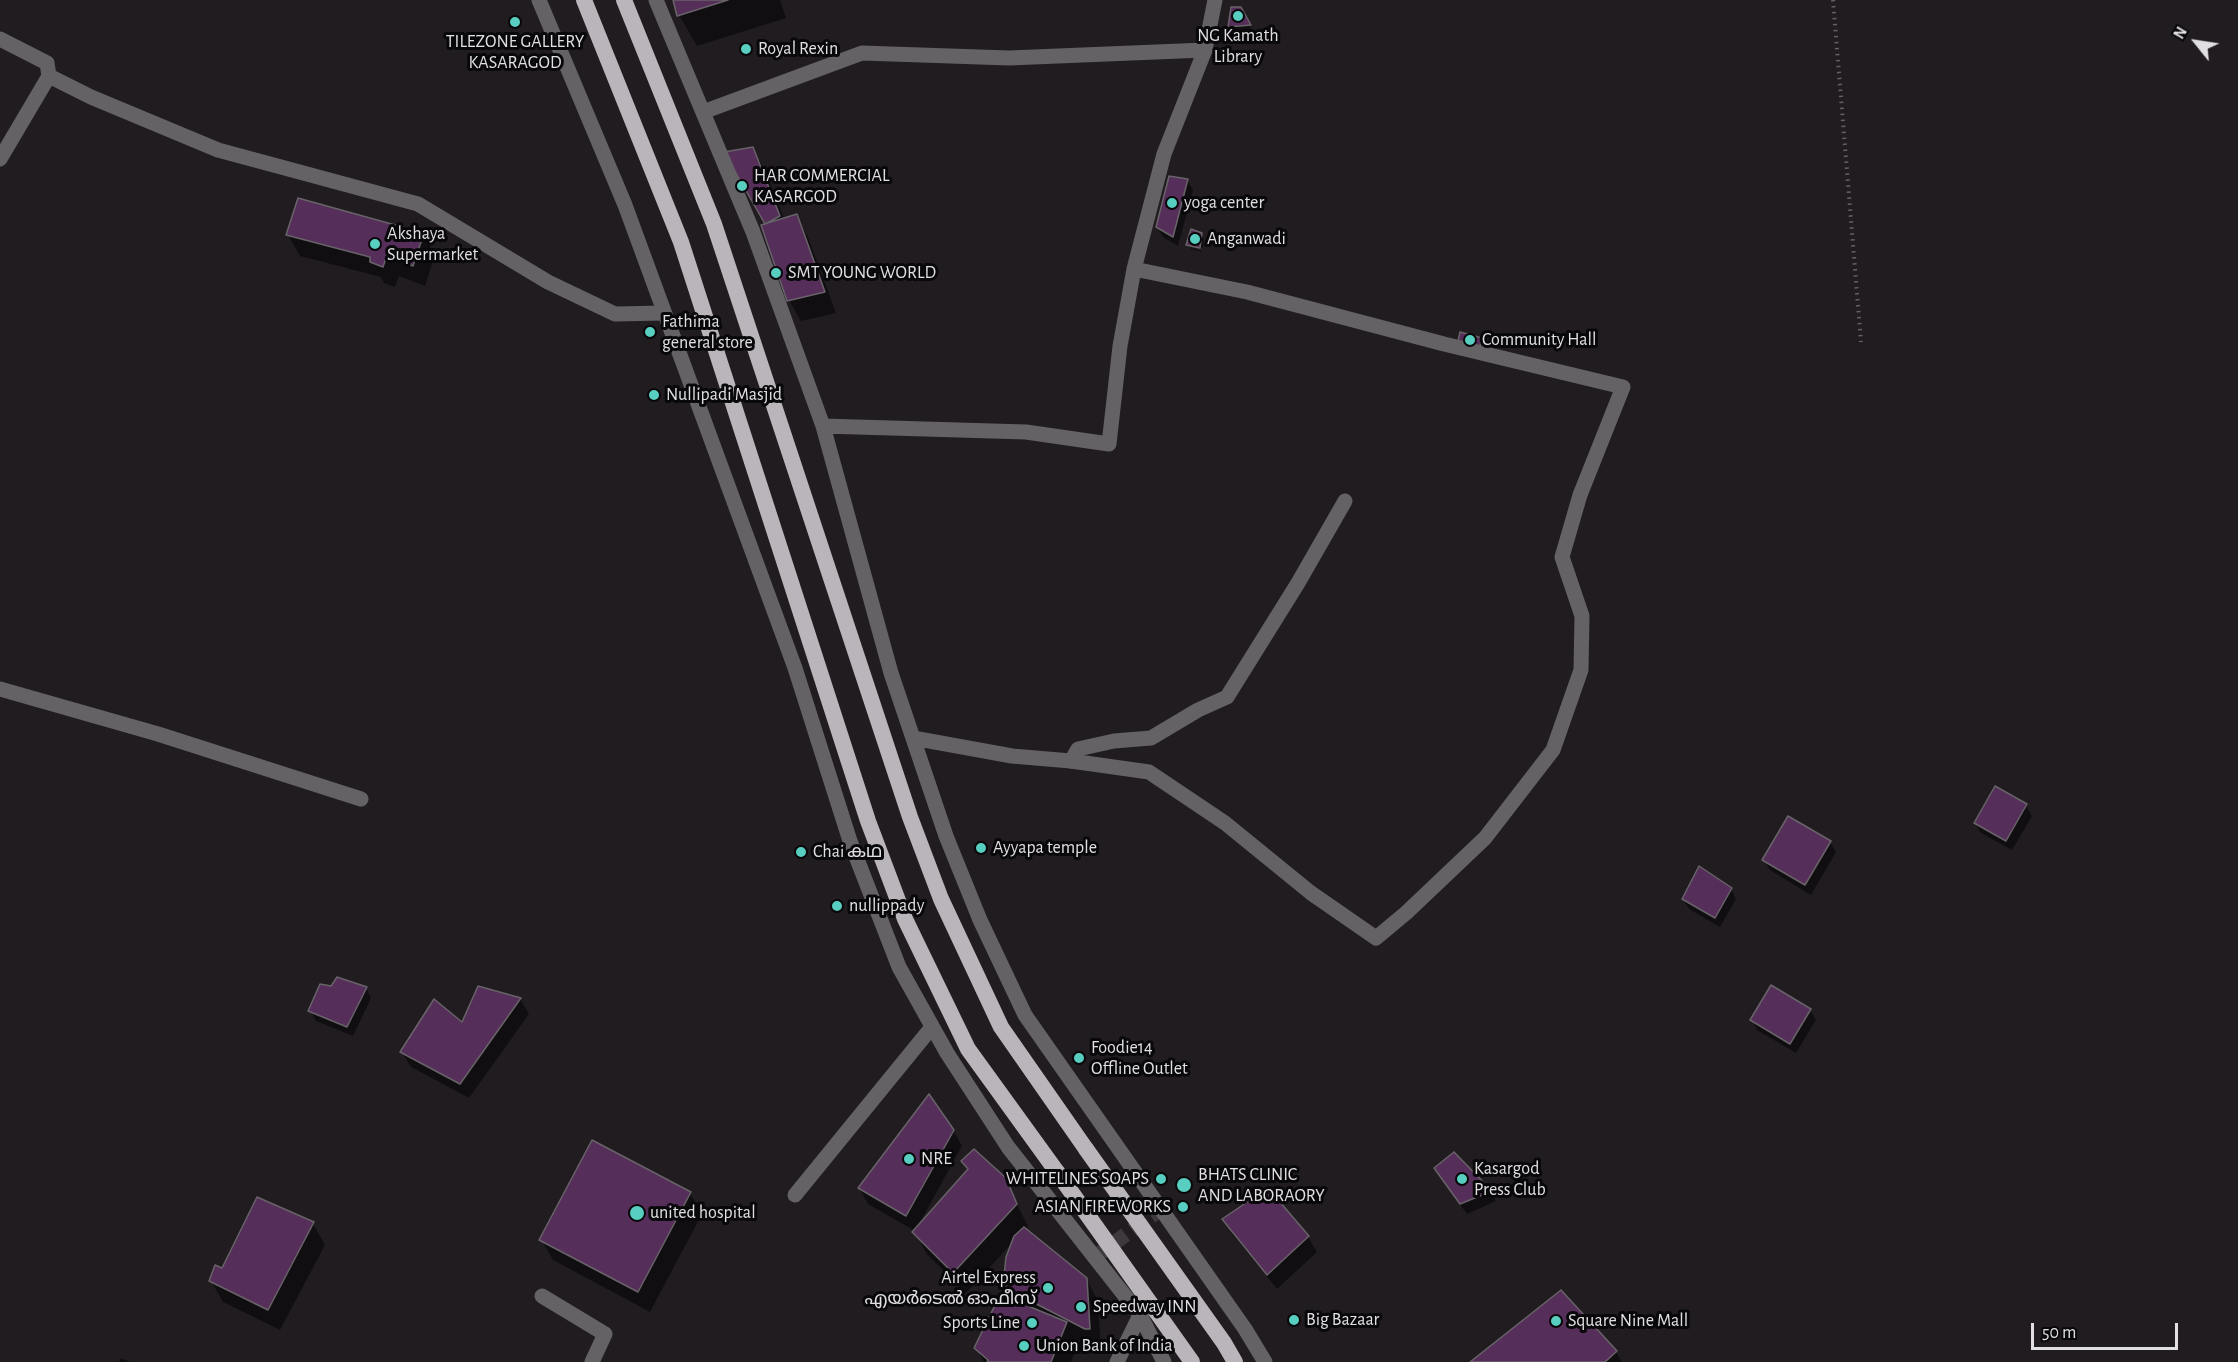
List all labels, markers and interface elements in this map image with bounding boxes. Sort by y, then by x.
marker: NG Kamath Library [1231,9,1245,23]
north arrow [2166,12,2226,72]
marker: TILEZONE GALLERY KASARAGOD [508,15,522,29]
text: N [2171,24,2190,42]
place label: NG Kamath Library [1197,25,1279,68]
place label: TILEZONE GALLERY KASARAGOD [446,31,584,74]
place label: Royal Rexin [758,38,838,60]
marker: Royal Rexin [739,42,753,56]
place label: HAR COMMERCIAL KASARGOD [754,165,889,207]
marker: HAR COMMERCIAL KASARGOD [735,179,749,193]
place label: yoga center [1184,192,1264,214]
marker: yoga center [1165,196,1179,210]
place label: Akshaya Supermarket [387,223,478,266]
place label: Anganwadi [1207,228,1286,250]
marker: Anganwadi [1188,232,1202,246]
marker: Akshaya Supermarket [368,237,382,251]
place label: SMT YOUNG WORLD [788,262,936,284]
marker: SMT YOUNG WORLD [769,266,783,280]
place label: Fathima general store [662,311,753,354]
marker: Fathima general store [643,325,657,339]
place label: Community Hall [1482,329,1596,351]
marker: Community Hall [1463,333,1477,347]
place label: Nullipadi Masjid [666,384,782,406]
marker: Nullipadi Masjid [647,388,661,402]
place label: Ayyapa temple [993,837,1097,859]
place label: Chai കഥ [813,841,882,863]
marker: Ayyapa temple [974,841,988,855]
marker: Chai കഥ [794,845,808,859]
place label: nullippady [849,895,924,917]
marker: nullippady [830,899,844,913]
place label: Foodie14 Offline Outlet [1091,1037,1188,1080]
marker: Foodie14 Offline Outlet [1072,1051,1086,1065]
place label: NRE [921,1148,952,1170]
marker: NRE [902,1152,916,1166]
place label: Kasargod Press Club [1474,1158,1546,1200]
place label: BHATS CLINIC AND LABORAORY [1198,1164,1325,1206]
place label: WHITELINES SOAPS [1006,1168,1149,1190]
marker: WHITELINES SOAPS [1154,1172,1168,1186]
marker: Kasargod Press Club [1455,1172,1469,1186]
marker: BHATS CLINIC AND LABORAORY [1175,1176,1193,1194]
place label: ASIAN FIREWORKS [1035,1196,1171,1218]
marker: ASIAN FIREWORKS [1176,1200,1190,1214]
place label: united hospital [650,1202,756,1224]
marker: united hospital [628,1204,646,1222]
place label: Airtel Express എയർടെൽ ഓഫീസ് [865,1267,1036,1310]
marker: Airtel Express എയർടെൽ ഓഫീസ് [1041,1281,1055,1295]
place label: Speedway INN [1093,1296,1197,1318]
marker: Speedway INN [1074,1300,1088,1314]
place label: Big Bazaar [1306,1309,1379,1331]
place label: Square Nine Mall [1568,1310,1688,1332]
scale bar [2034,1311,2181,1349]
place label: Sports Line [943,1312,1020,1334]
marker: Big Bazaar [1287,1313,1301,1327]
marker: Square Nine Mall [1549,1314,1563,1328]
marker: Sports Line [1025,1316,1039,1330]
text: 50 m [2042,1324,2076,1342]
place label: Union Bank of India [1036,1335,1173,1357]
marker: Union Bank of India [1017,1339,1031,1353]

